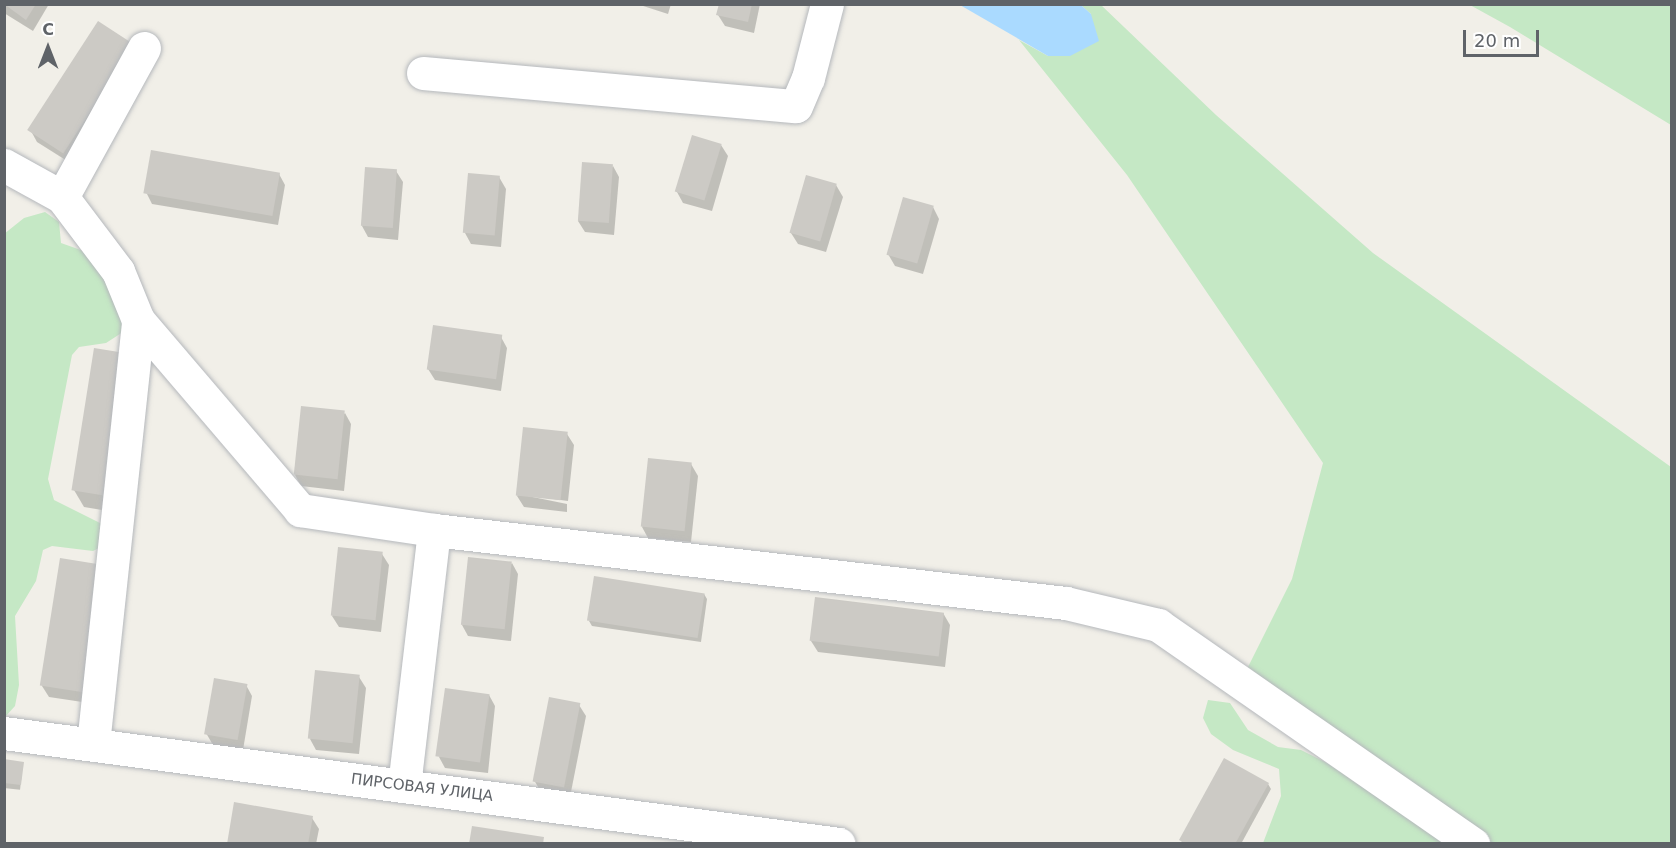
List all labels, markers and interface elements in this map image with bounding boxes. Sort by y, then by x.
north arrow [18,18,78,78]
scale bar [1466,18,1542,56]
text: С [42,20,54,39]
text: 20 m [1474,30,1520,51]
street label: ПИРСОВАЯ УЛИЦА [350,770,494,806]

